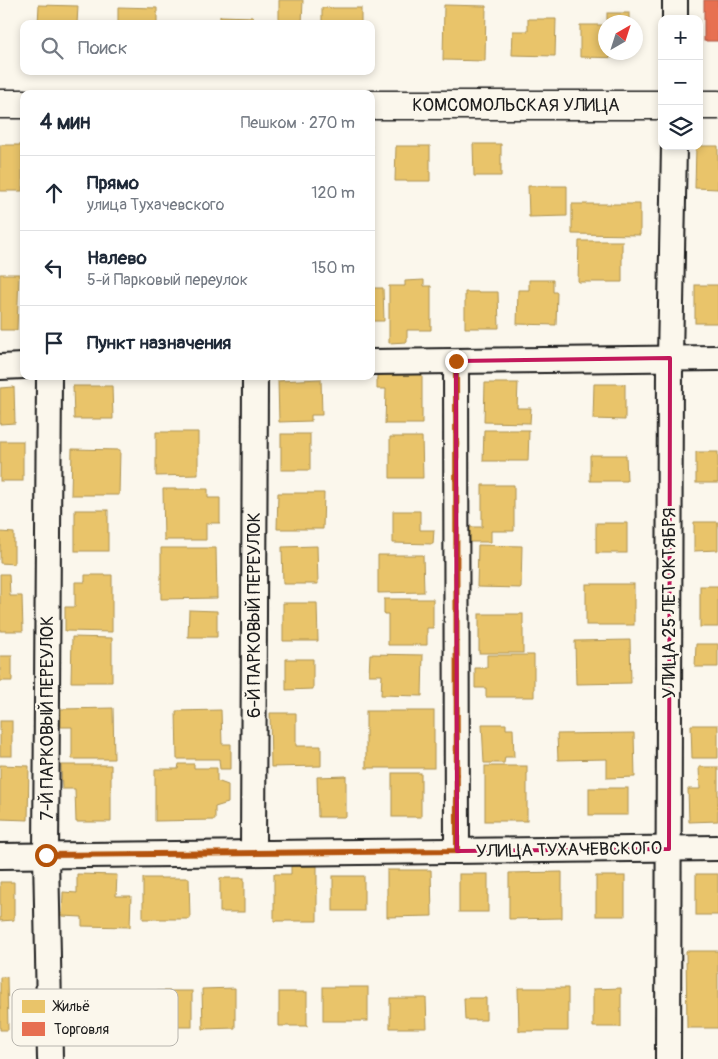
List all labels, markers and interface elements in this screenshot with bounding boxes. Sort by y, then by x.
north arrow [598,15,643,60]
map controls [658,15,703,150]
button: + [658,15,703,60]
search box [20,20,375,75]
icon: search [38,34,66,62]
text: Поиск [78,36,128,60]
button: − [658,60,703,105]
street label: КОМСОМОЛЬСКАЯ УЛИЦА [412,94,620,117]
button: layers [658,105,703,150]
text: 4 мин [40,109,90,136]
text: Пешком · 270 m [241,113,355,133]
text: Прямо [87,171,139,195]
icon: ahead [40,179,68,207]
text: 120 m [311,183,355,203]
text: улица Тухачевского [87,195,224,215]
text: Налево [87,246,147,270]
icon: left [40,254,68,282]
text: 150 m [311,258,355,278]
text: 5-й Парковый переулок [87,270,248,290]
icon: arrive [40,329,68,357]
text: Пункт назначения [87,331,231,355]
route end [445,350,468,373]
street label: УЛИЦА 25 ЛЕТ ОКТЯБРЯ [658,508,681,698]
street label: 6-Й ПАРКОВЫЙ ПЕРЕУЛОК [243,512,266,718]
street label: 7-Й ПАРКОВЫЙ ПЕРЕУЛОК [36,616,59,820]
street label: УЛИЦА ТУХАЧЕВСКОГО [476,837,662,863]
route start [35,844,58,867]
legend [12,989,178,1046]
text: Жильё [52,998,90,1015]
text: Торговля [54,1021,109,1038]

